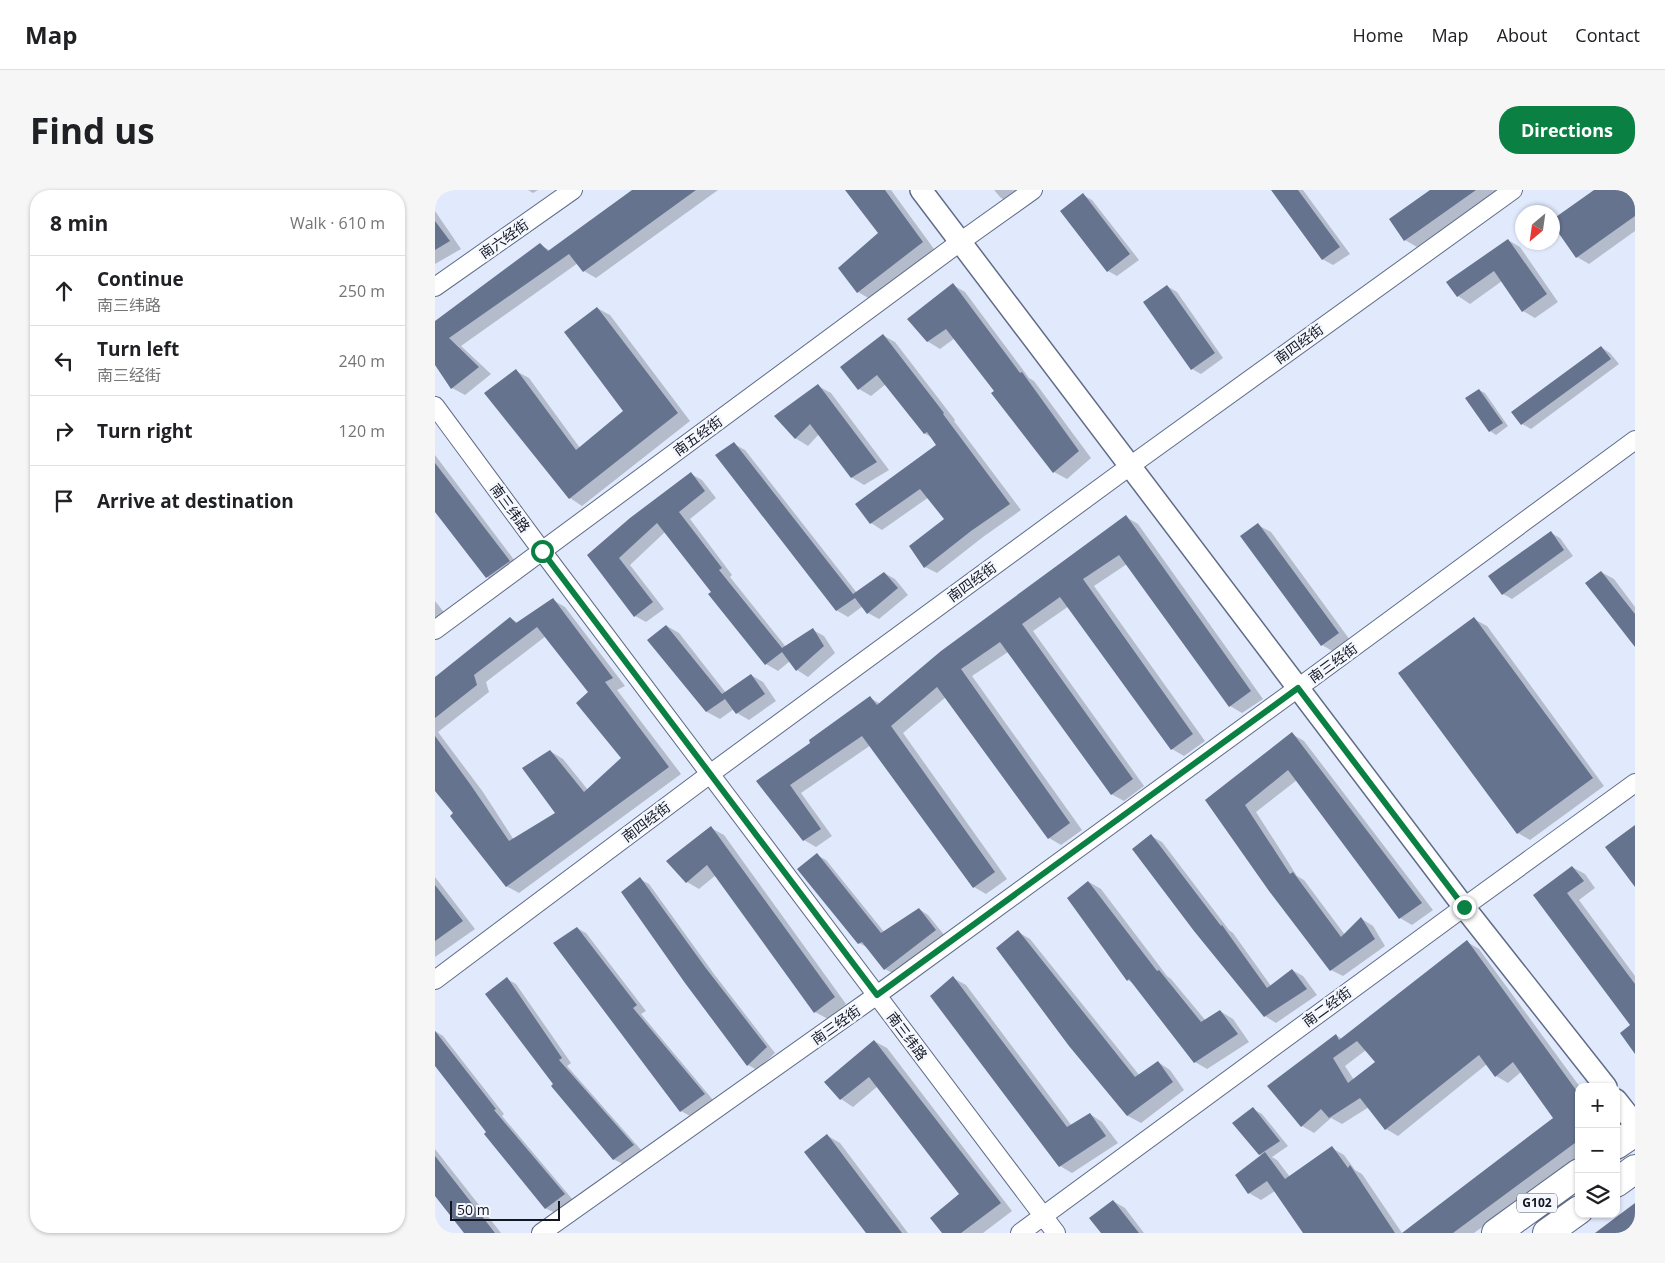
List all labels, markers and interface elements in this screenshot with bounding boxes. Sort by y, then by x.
text: Map [25,18,77,51]
text: Home [1353,23,1403,47]
text: Map [1431,23,1469,47]
text: About [1497,23,1547,47]
text: Contact [1575,23,1640,47]
button: Directions [1499,106,1635,154]
text: Find us [30,107,155,154]
north arrow [1515,205,1560,250]
text: 8 min [50,209,108,237]
text: Walk · 610 m [290,212,385,234]
street label: 南六经街 [475,215,532,262]
text: Continue [97,266,184,292]
icon: ahead [50,277,78,305]
text: 250 m [339,280,385,302]
text: 南三纬路 [97,294,161,316]
street label: 南四经街 [1270,319,1327,368]
text: Turn left [97,336,179,362]
icon: left [50,347,78,375]
text: 240 m [339,350,385,372]
text: 南三经街 [97,364,161,386]
street label: 南五经街 [669,411,726,460]
icon: right [50,417,78,445]
text: Turn right [97,418,192,444]
text: 120 m [339,420,385,442]
street label: 南三纬路 [486,479,535,536]
icon: arrive [50,487,78,515]
text: Arrive at destination [97,488,294,514]
route start [531,540,554,563]
street label: 南四经街 [943,557,1000,606]
street label: 南三经街 [1304,638,1361,687]
street label: 南四经街 [618,797,674,846]
route end [1453,896,1476,919]
street label: 南二经街 [1298,982,1355,1031]
street label: 南三经街 [807,1001,864,1048]
street label: 南三纬路 [883,1008,932,1064]
map controls [1575,1083,1620,1218]
button: + [1575,1083,1620,1128]
button: − [1575,1128,1620,1173]
button: layers [1575,1173,1620,1218]
road number: G102 [1517,1194,1557,1212]
scale bar [450,1198,560,1221]
text: 50 m [457,1200,490,1219]

